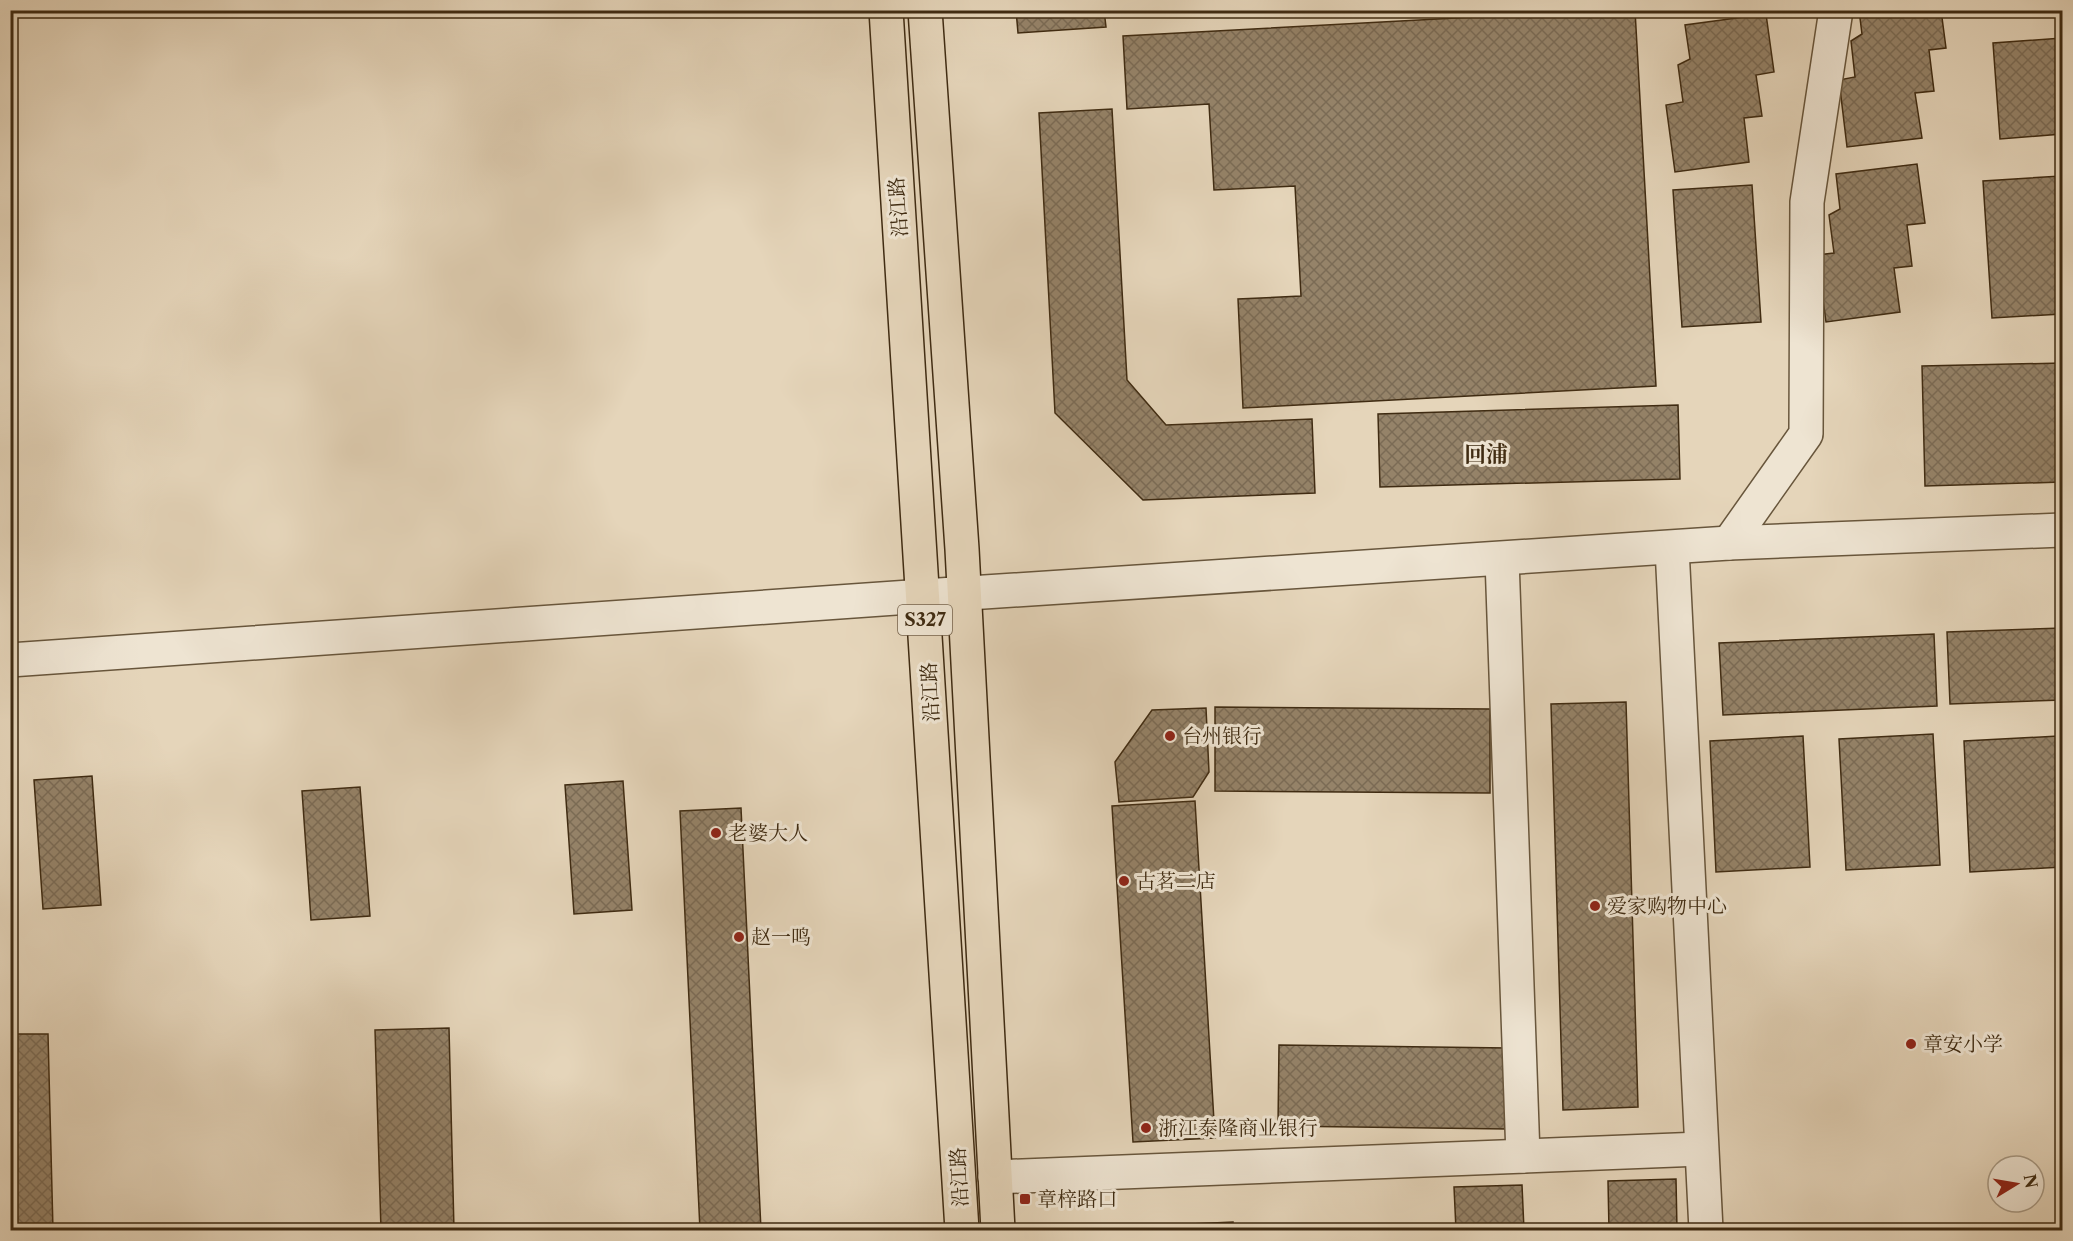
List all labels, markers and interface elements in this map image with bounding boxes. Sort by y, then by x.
street label: 沿江路 [884,176,912,238]
district label: 回浦 [1464,441,1508,468]
road number: S327 [898,605,952,635]
street label: 沿江路 [916,661,944,723]
place label: 台州银行 [1182,724,1262,748]
marker: 台州银行 [1163,729,1177,743]
place label: 老婆大人 [728,821,808,845]
marker: 老婆大人 [709,826,723,840]
place label: 古茗二店 [1136,869,1216,893]
marker: 古茗二店 [1117,874,1131,888]
place label: 爱家购物中心 [1607,894,1727,918]
marker: 爱家购物中心 [1588,899,1602,913]
place label: 赵一鸣 [751,925,811,949]
marker: 赵一鸣 [732,930,746,944]
place label: 章安小学 [1923,1032,2003,1056]
marker: 章安小学 [1904,1037,1918,1051]
place label: 浙江泰隆商业银行 [1158,1116,1318,1140]
marker: 浙江泰隆商业银行 [1139,1121,1153,1135]
street label: 沿江路 [945,1146,973,1208]
north arrow [1986,1154,2046,1214]
text: N [2020,1172,2042,1190]
place label: 章梓路口 [1037,1187,1117,1211]
marker: 章梓路口 [1018,1192,1032,1206]

